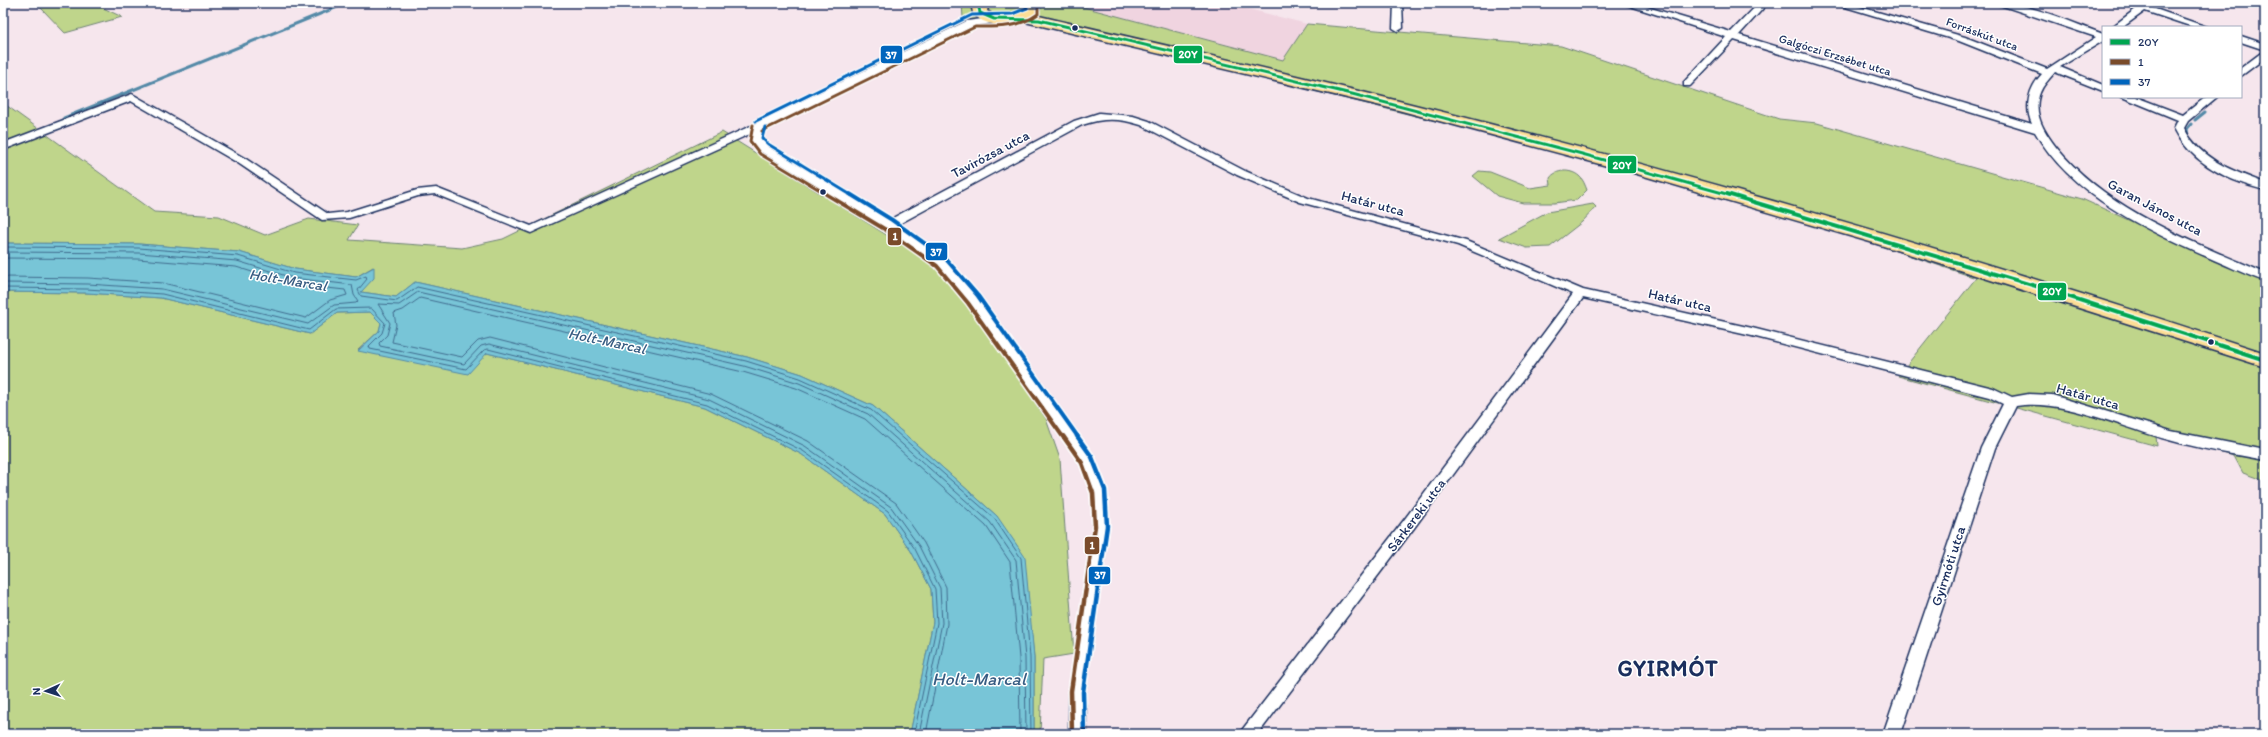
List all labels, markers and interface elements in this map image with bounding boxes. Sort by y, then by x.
street label: Forráskút utca [1944,14,2020,54]
unlabelled marker [1070,23,1080,33]
legend [2102,26,2242,98]
street label: Galgóczi Erzsébet utca [1777,31,1894,79]
text: 20Y [2138,35,2159,49]
line badge: 37 [880,45,903,64]
line badge: 20Y [1173,45,1203,64]
text: 20Y [1179,48,1198,61]
text: 37 [885,49,897,62]
text: 1 [2138,55,2144,69]
text: 37 [2138,75,2151,89]
street label: Tavirózsa utca [948,127,1032,182]
line badge: 20Y [1607,155,1637,174]
text: 20Y [1613,159,1632,172]
street label: Garan János utca [2105,175,2205,240]
unlabelled marker [818,187,828,197]
street label: Határ utca [1339,187,1407,220]
line badge: 1 [887,227,902,246]
text: 1 [892,230,898,243]
line badge: 37 [925,242,948,261]
text: 37 [930,246,942,259]
water label: Holt-Marcal [248,265,330,295]
line badge: 20Y [2037,282,2067,301]
street label: Határ utca [1646,285,1714,316]
text: 20Y [2043,285,2062,298]
water label: Holt-Marcal [567,324,649,358]
unlabelled marker [2206,337,2216,347]
street label: Határ utca [2054,379,2122,414]
street label: Sárkereki utca [1383,475,1449,555]
street label: Gyirmóti utca [1928,523,1970,608]
line badge: 1 [1084,536,1100,555]
text: 1 [1089,539,1095,552]
line badge: 37 [1088,566,1111,585]
text: 37 [1094,569,1106,582]
district label: GYIRMÓT [1617,655,1719,682]
water label: Holt-Marcal [932,668,1028,690]
north arrow [26,671,66,711]
text: N [30,687,43,696]

